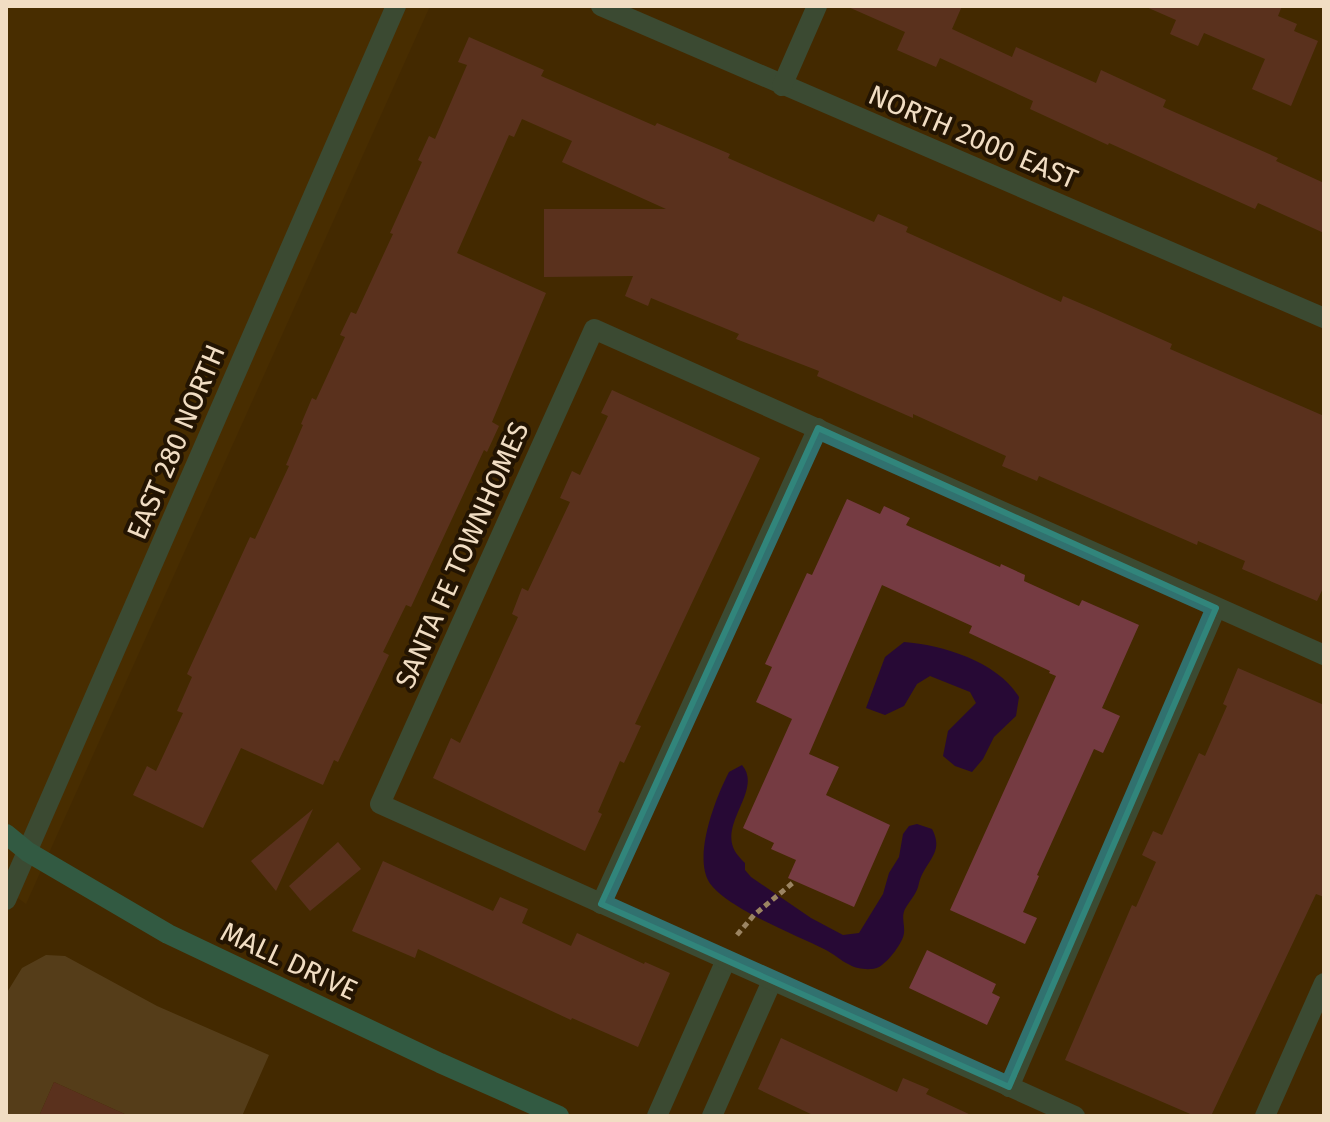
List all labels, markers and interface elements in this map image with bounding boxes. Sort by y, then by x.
street label: NORTH 2000 EAST [863,78,1083,196]
street label: EAST 280 NORTH [120,340,232,544]
street label: SANTA FE TOWNHOMES [388,417,536,693]
street label: MALL DRIVE [215,915,363,1007]

